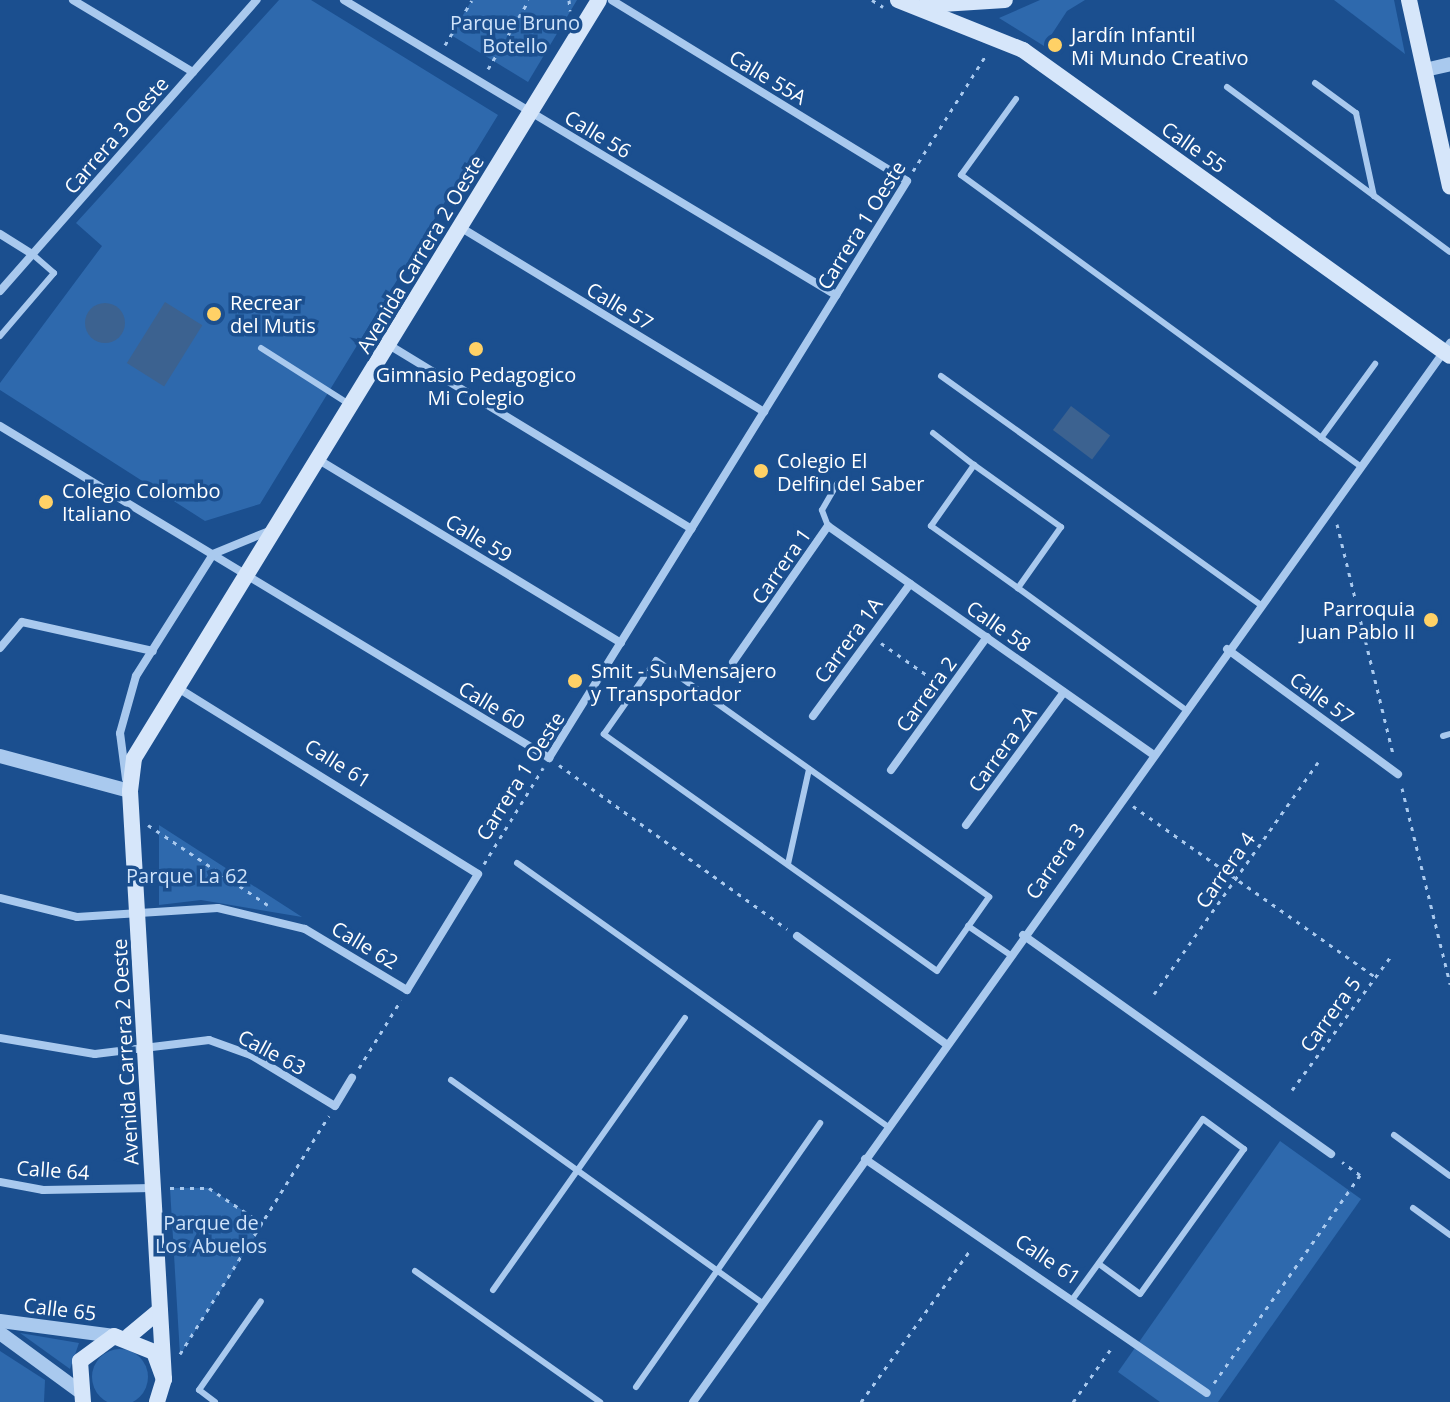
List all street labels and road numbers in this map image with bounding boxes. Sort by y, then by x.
street label: Calle 55A [725,45,811,109]
street label: Carrera 3 Oeste [59,72,173,198]
street label: Calle 56 [560,105,636,163]
street label: Calle 55 [1157,116,1231,178]
street label: Avenida Carrera 2 Oeste [351,151,489,357]
street label: Carrera 1 Oeste [812,156,910,294]
street label: Calle 57 [582,277,658,335]
street label: Calle 59 [441,509,517,567]
street label: Carrera 1 [746,523,816,609]
street label: Carrera 1A [809,593,887,687]
street label: Calle 58 [962,595,1036,657]
street label: Carrera 2 [891,652,961,736]
street label: Calle 57 [1285,667,1359,729]
street label: Calle 60 [454,676,530,734]
street label: Carrera 2A [963,702,1041,796]
street label: Carrera 1 Oeste [471,707,569,845]
street label: Calle 61 [301,733,375,793]
street label: Carrera 3 [1020,818,1090,904]
street label: Carrera 4 [1190,827,1260,913]
street label: Calle 62 [327,916,403,974]
street label: Avenida Carrera 2 Oeste [107,938,143,1166]
street label: Carrera 5 [1295,972,1365,1056]
street label: Calle 63 [234,1024,310,1080]
street label: Calle 64 [16,1155,90,1185]
street label: Calle 61 [1011,1229,1085,1289]
street label: Calle 65 [22,1293,98,1325]

